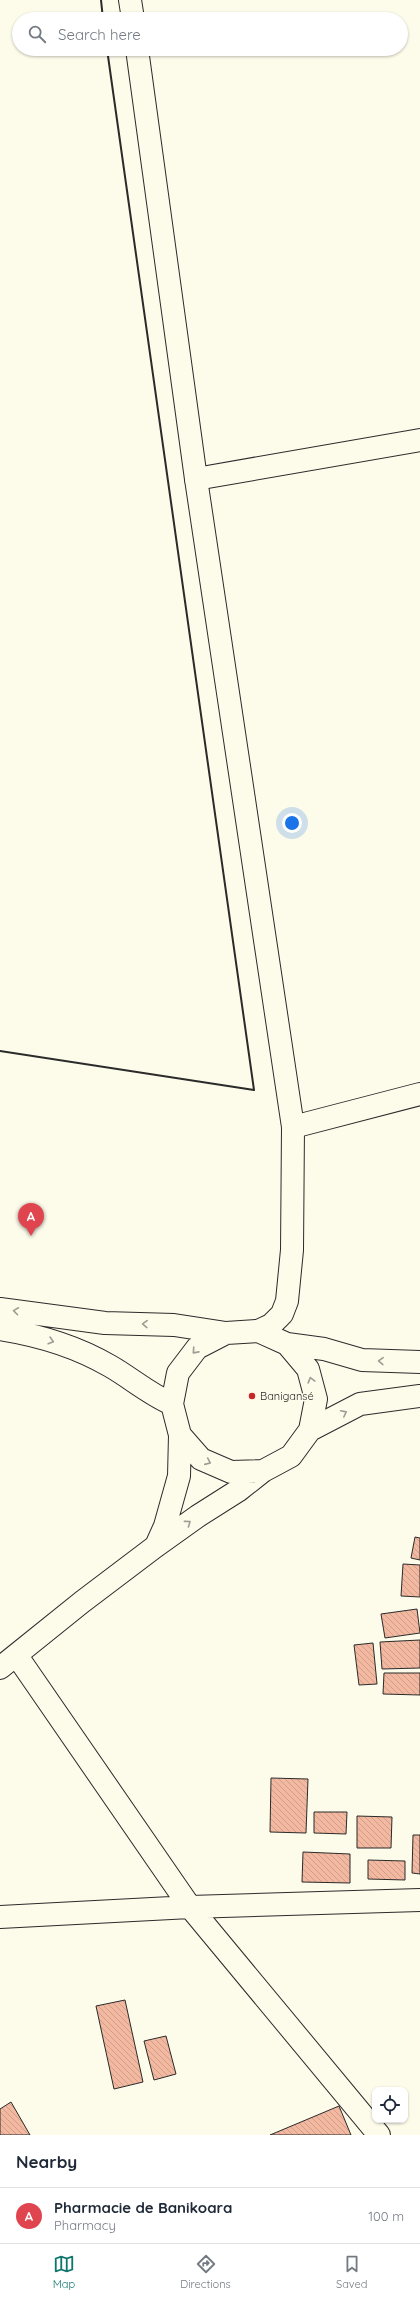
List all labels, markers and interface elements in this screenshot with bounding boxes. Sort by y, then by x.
search box [12,12,408,56]
icon: search [26,23,48,45]
text: Search here [58,25,141,44]
your location [282,813,302,833]
pin: A [18,1203,44,1236]
one-way arrow [13,1307,19,1316]
one-way arrow [142,1320,148,1329]
one-way arrow [48,1336,55,1345]
one-way arrow [193,1346,200,1354]
one-way arrow [378,1357,384,1365]
one-way arrow [307,1377,316,1384]
place label: Banigansé [260,1389,314,1403]
marker: Banigansé [247,1391,257,1401]
one-way arrow [340,1410,348,1417]
one-way arrow [204,1457,211,1465]
one-way arrow [184,1520,191,1528]
map controls [372,2087,408,2123]
button: locate [372,2087,408,2123]
text: Nearby [16,2151,77,2172]
text: Pharmacie de Banikoara [54,2198,232,2217]
text: A [25,2208,33,2224]
text: 100 m [368,2208,404,2224]
text: Pharmacy [54,2217,116,2233]
tab: Map [53,2253,75,2291]
tab: Directions [180,2253,231,2291]
tab: Saved [336,2253,367,2291]

